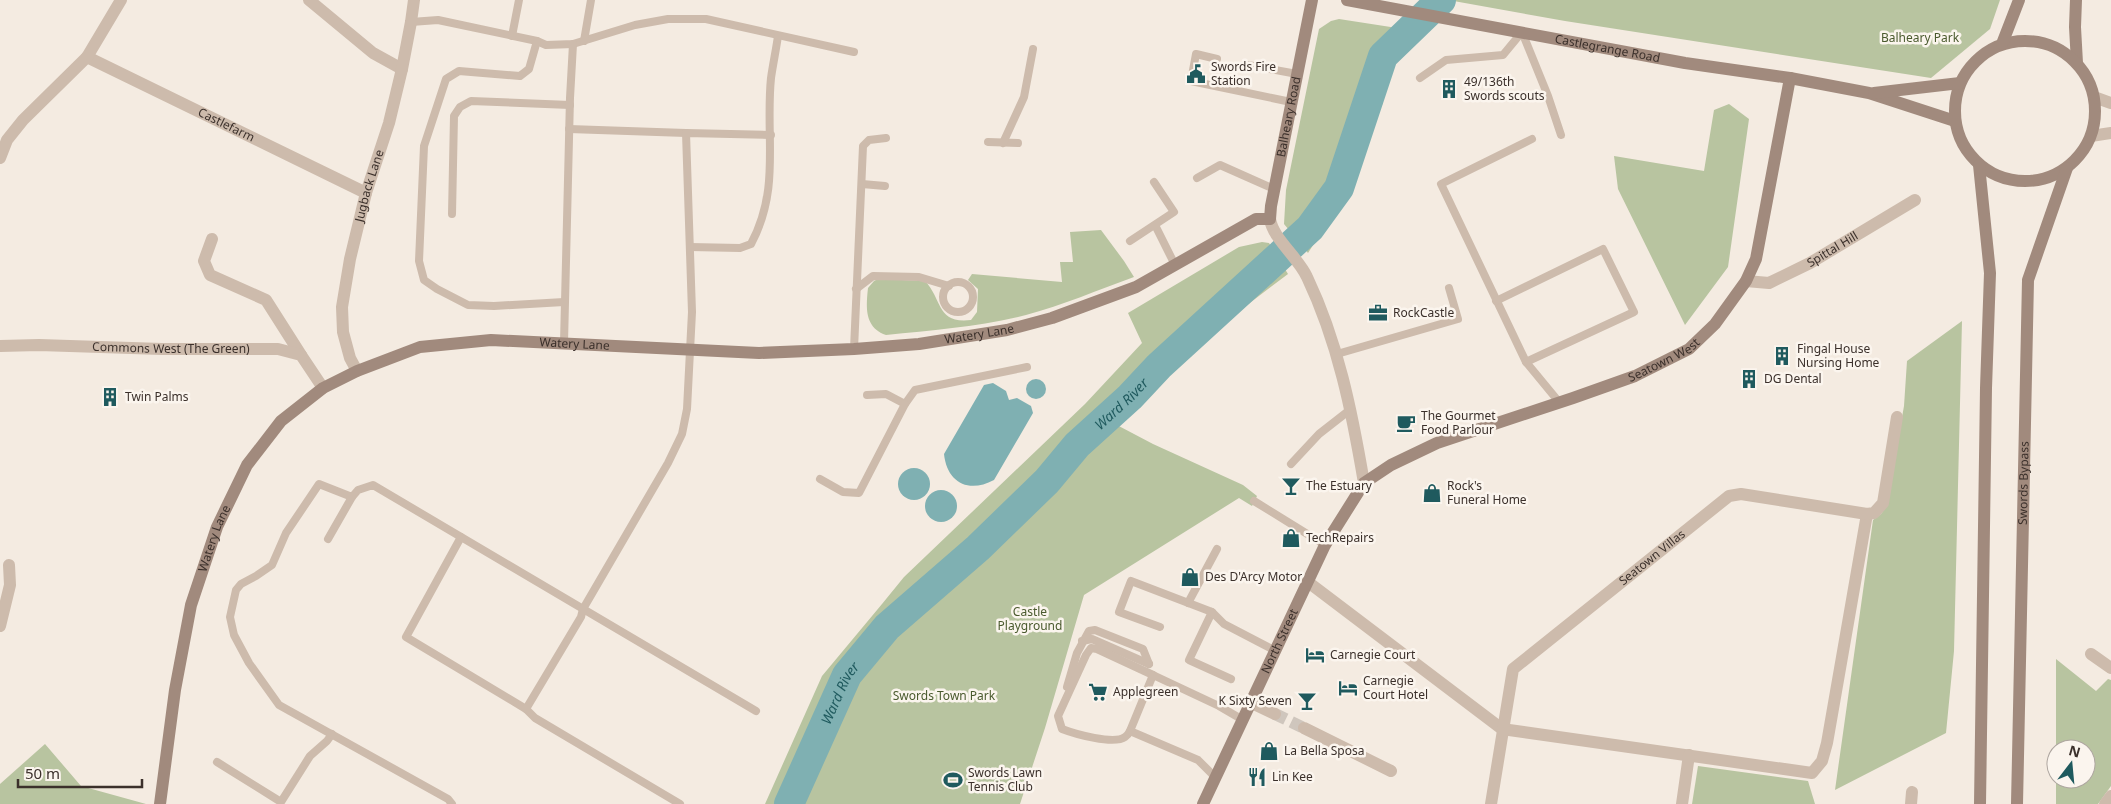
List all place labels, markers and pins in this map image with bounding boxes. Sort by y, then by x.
place label: Swords Fire Station [1211,58,1276,89]
public building icon: Swords Fire Station [1185,63,1207,85]
place label: 49/136th Swords scouts [1464,73,1545,104]
building icon: 49/136th Swords scouts [1438,78,1460,100]
office icon: RockCastle [1367,302,1389,324]
place label: RockCastle [1393,304,1454,321]
place label: Fingal House Nursing Home [1797,340,1880,371]
building icon: Fingal House Nursing Home [1771,345,1793,367]
building icon: DG Dental [1738,368,1760,390]
place label: DG Dental [1764,370,1822,387]
building icon: Twin Palms [99,386,121,408]
place label: Twin Palms [125,388,189,405]
place label: The Gourmet Food Parlour [1421,407,1496,438]
cafe icon: The Gourmet Food Parlour [1395,412,1417,434]
bar icon: The Estuary [1280,475,1302,497]
place label: The Estuary [1306,477,1373,494]
place label: Rock's Funeral Home [1447,477,1527,508]
shop icon: Rock's Funeral Home [1421,482,1443,504]
shop icon: TechRepairs [1280,527,1302,549]
place label: TechRepairs [1306,529,1374,546]
shop icon: Des D'Arcy Motor [1179,566,1201,588]
place label: Des D'Arcy Motor [1205,568,1302,585]
hotel icon: Carnegie Court [1304,644,1326,666]
place label: Carnegie Court [1330,646,1416,663]
place label: Carnegie Court Hotel [1363,672,1428,703]
hotel icon: Carnegie Court Hotel [1337,677,1359,699]
supermarket icon: Applegreen [1087,681,1109,703]
place label: Applegreen [1113,683,1178,700]
bar icon: K Sixty Seven [1296,690,1318,712]
place label: K Sixty Seven [1218,692,1292,709]
shop icon: La Bella Sposa [1258,740,1280,762]
place label: La Bella Sposa [1284,742,1364,759]
place label: Swords Lawn Tennis Club [968,764,1042,795]
restaurant icon: Lin Kee [1246,766,1268,788]
place label: Lin Kee [1272,768,1313,785]
sports icon: Swords Lawn Tennis Club [942,769,964,791]

